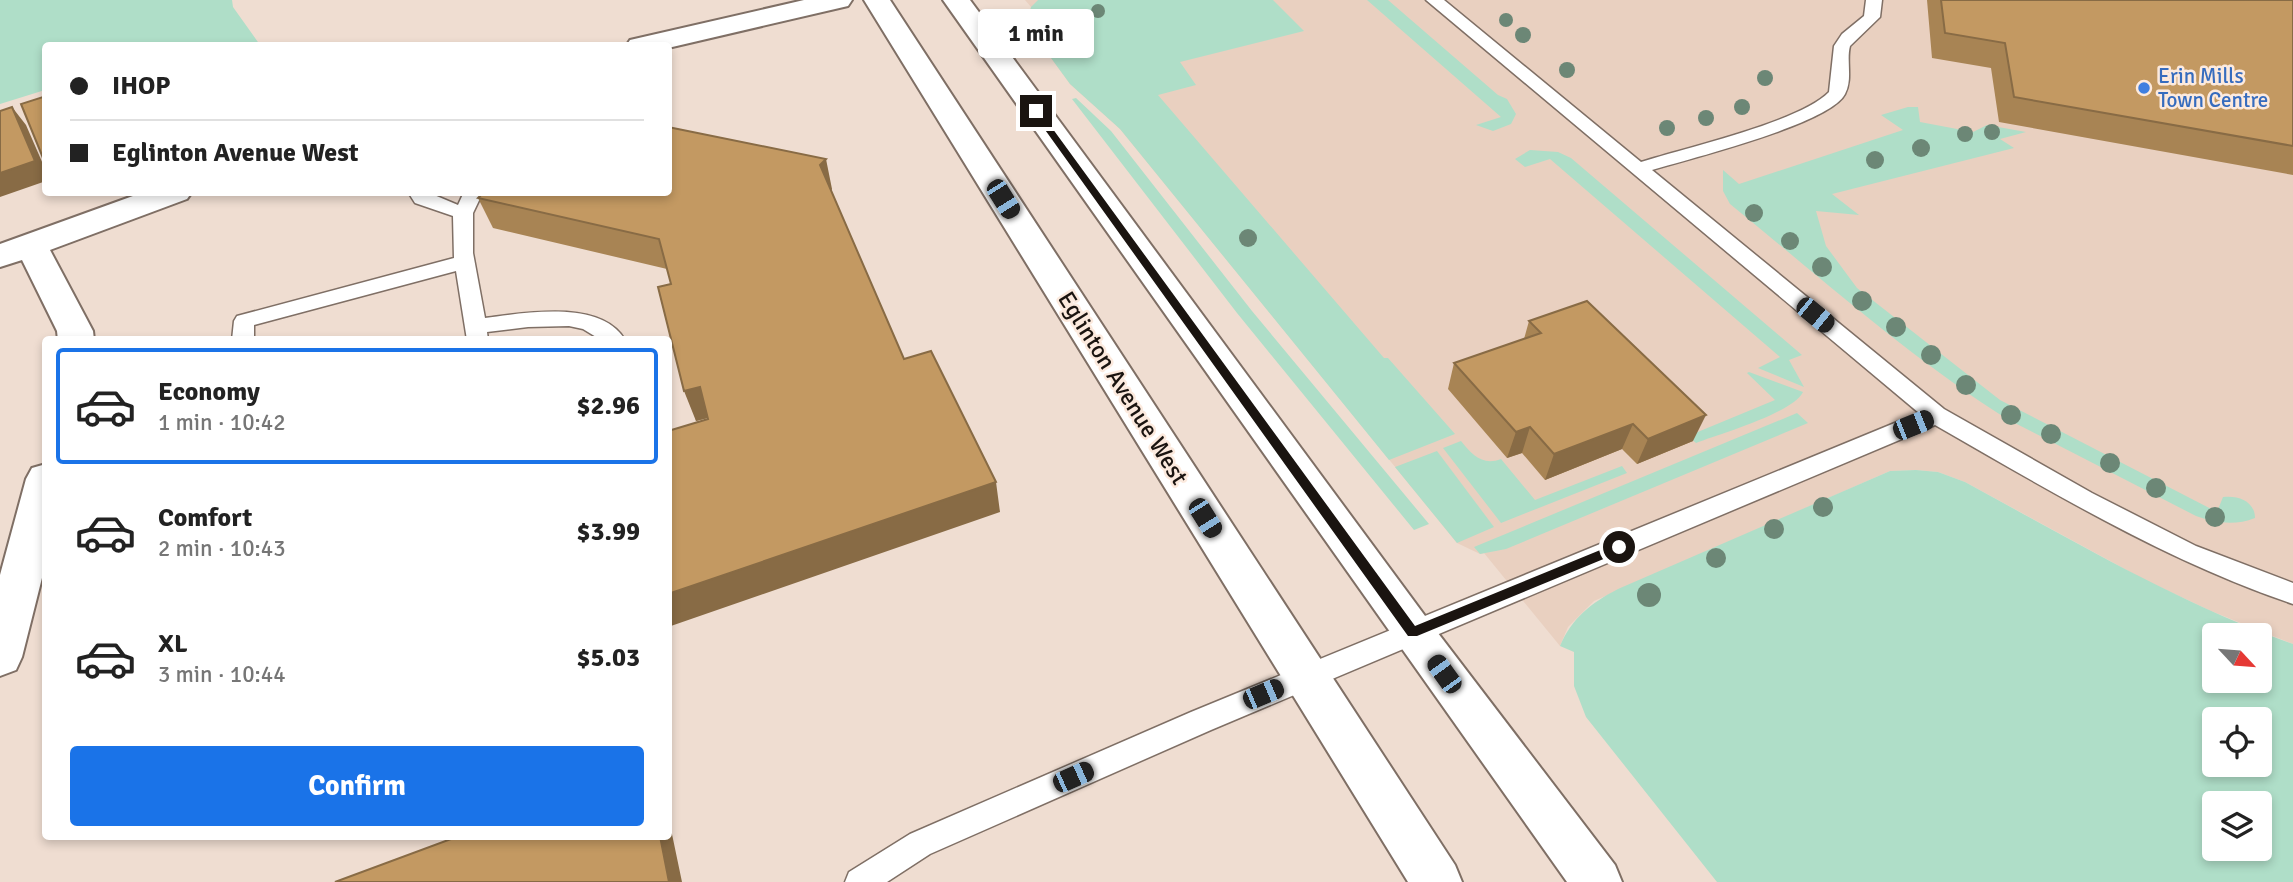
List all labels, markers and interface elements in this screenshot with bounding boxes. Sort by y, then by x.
callout: 1 min [978,10,1094,58]
text: 1 min [1008,19,1064,48]
place label: Erin Mills Town Centre [2158,63,2268,113]
text: IHOP [112,70,171,102]
marker: Erin Mills Town Centre [2136,80,2152,96]
route end [1020,95,1052,127]
text: Eglinton Avenue West [112,137,358,169]
car [983,176,1024,222]
street label: Eglinton Avenue West [1051,286,1195,490]
car [1793,294,1838,336]
icon: car [74,375,137,438]
text: Economy [158,376,260,408]
text: $2.96 [576,390,640,422]
car [1890,407,1937,443]
text: 1 min · 10:42 [158,408,286,437]
car [1185,495,1226,541]
icon: car [74,501,137,564]
text: Comfort [158,502,252,534]
text: $3.99 [576,516,640,548]
route start [1603,531,1635,563]
text: 2 min · 10:43 [158,534,286,563]
north arrow [2202,623,2272,693]
map controls [2202,623,2272,861]
icon: car [74,627,137,690]
text: XL [158,628,188,660]
text: $5.03 [576,642,640,674]
car [1424,651,1465,697]
text: 3 min · 10:44 [158,660,286,689]
car [1240,676,1287,712]
button: locate [2202,707,2272,777]
button: Confirm [70,746,644,826]
car [1050,759,1097,795]
button: layers [2202,791,2272,861]

